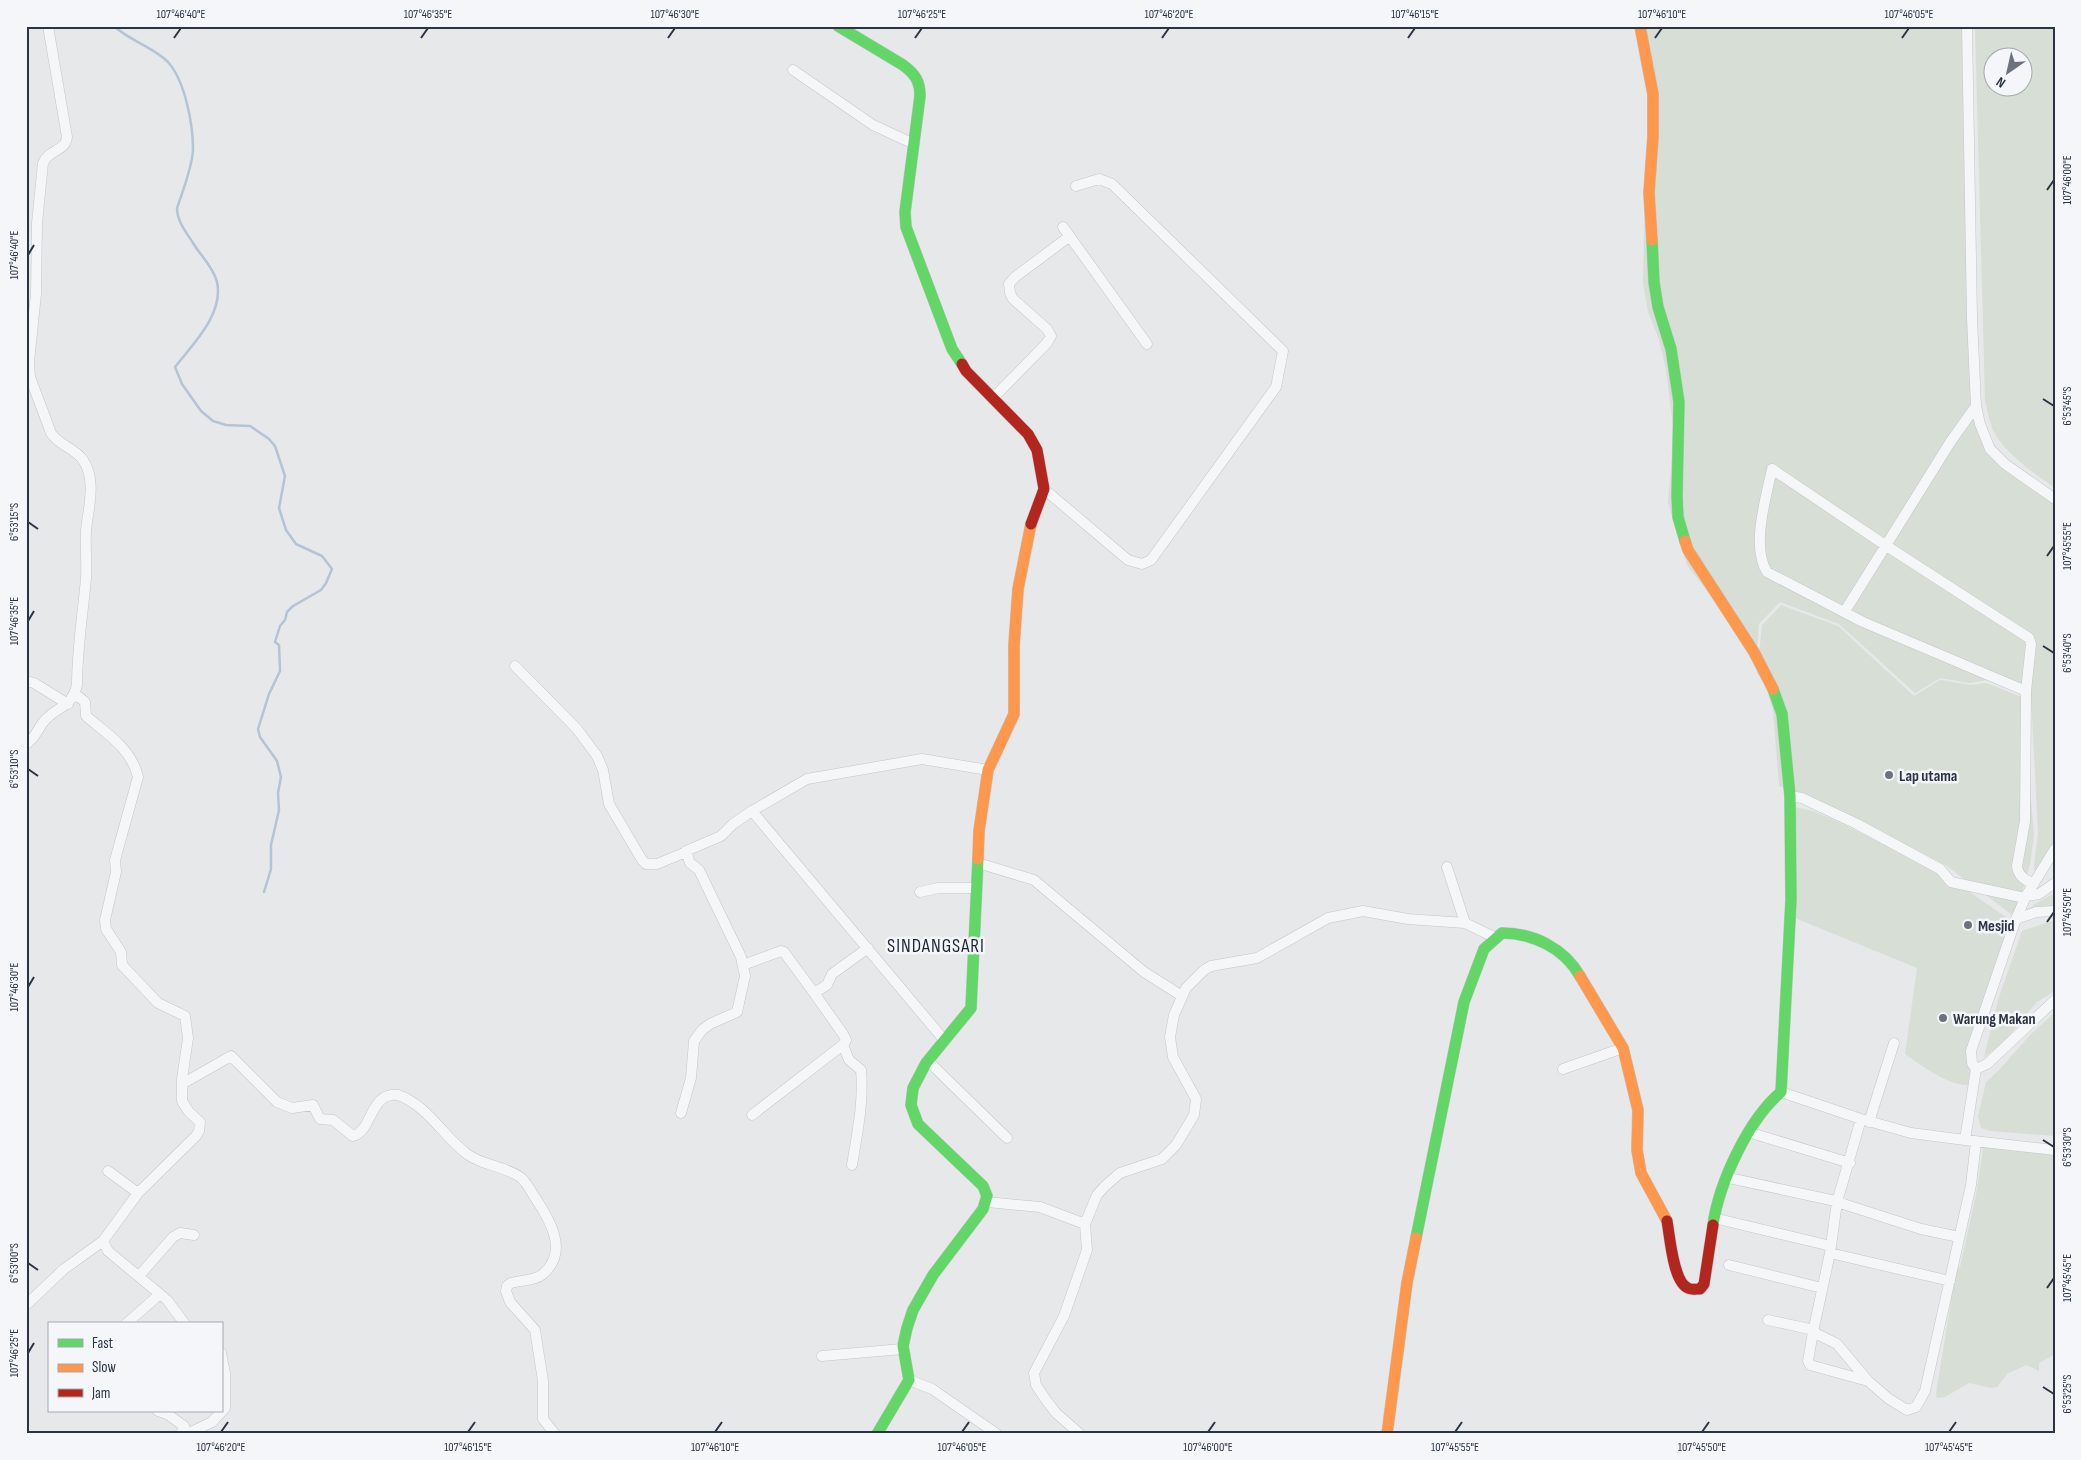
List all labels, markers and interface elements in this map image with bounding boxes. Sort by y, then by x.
text: 107°46'40"E [156,7,206,22]
text: 107°46'35"E [404,7,452,22]
text: 107°46'30"E [650,7,700,22]
text: 107°46'25"E [898,7,946,22]
text: 107°46'20"E [1145,7,1194,22]
text: 107°46'15"E [1391,7,1439,22]
text: 107°46'10"E [1638,7,1686,22]
text: 107°46'05"E [1885,7,1933,22]
north arrow [1984,48,2034,98]
text: N [1993,73,2009,92]
text: 107°46'00"E [2060,155,2075,205]
text: 107°46'40"E [7,230,22,280]
text: 6°53'45"S [2060,387,2075,425]
text: 6°53'15"S [7,503,22,541]
text: 107°45'55"E [2060,522,2075,570]
text: 107°46'35"E [7,597,22,645]
text: 6°53'40"S [2060,633,2075,673]
text: 6°53'10"S [7,750,22,788]
place label: Lap utama [1899,767,1957,786]
marker: Lap utama [1883,769,1895,781]
text: 107°45'50"E [2060,888,2075,936]
place label: Mesjid [1978,917,2015,936]
marker: Mesjid [1962,919,1974,931]
district label: SINDANGSARI [887,935,985,958]
text: 107°46'30"E [7,962,22,1012]
place label: Warung Makan [1953,1010,2036,1029]
marker: Warung Makan [1937,1012,1949,1024]
text: 6°53'30"S [2060,1127,2075,1167]
text: 6°53'00"S [7,1243,22,1283]
text: 107°45'45"E [2060,1254,2075,1302]
legend [48,1322,222,1412]
text: 107°46'25"E [7,1329,22,1377]
text: Fast [92,1334,114,1353]
text: Slow [92,1358,116,1377]
text: 6°53'25"S [2060,1375,2075,1413]
text: Jam [91,1384,110,1403]
text: 107°46'20"E [197,1440,246,1455]
text: 107°46'15"E [444,1440,492,1455]
text: 107°46'10"E [691,1440,739,1455]
text: 107°46'05"E [938,1440,986,1455]
text: 107°46'00"E [1183,1440,1233,1455]
text: 107°45'55"E [1431,1440,1479,1455]
text: 107°45'50"E [1678,1440,1726,1455]
text: 107°45'45"E [1925,1440,1973,1455]

